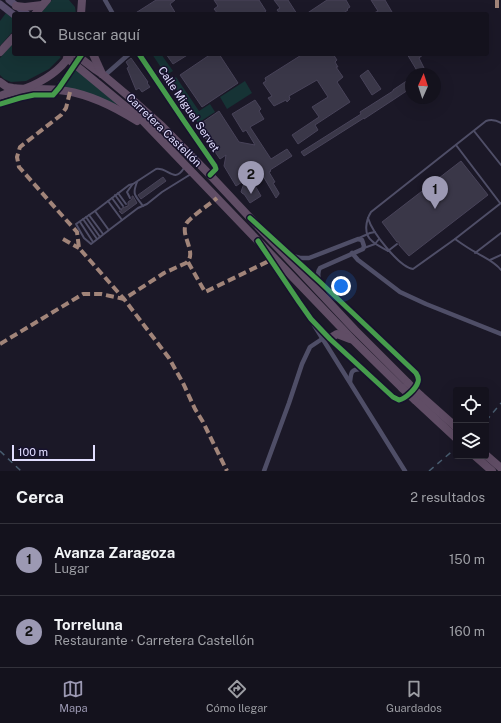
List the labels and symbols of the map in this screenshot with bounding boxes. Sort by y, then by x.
street label: Calle Miguel Servet [156,64,222,154]
north arrow [405,68,441,104]
street label: Carretera Castellón [124,91,204,169]
pin: 2 [238,161,264,194]
pin: 1 [422,176,448,209]
your location [331,276,351,296]
scale bar [12,443,95,462]

